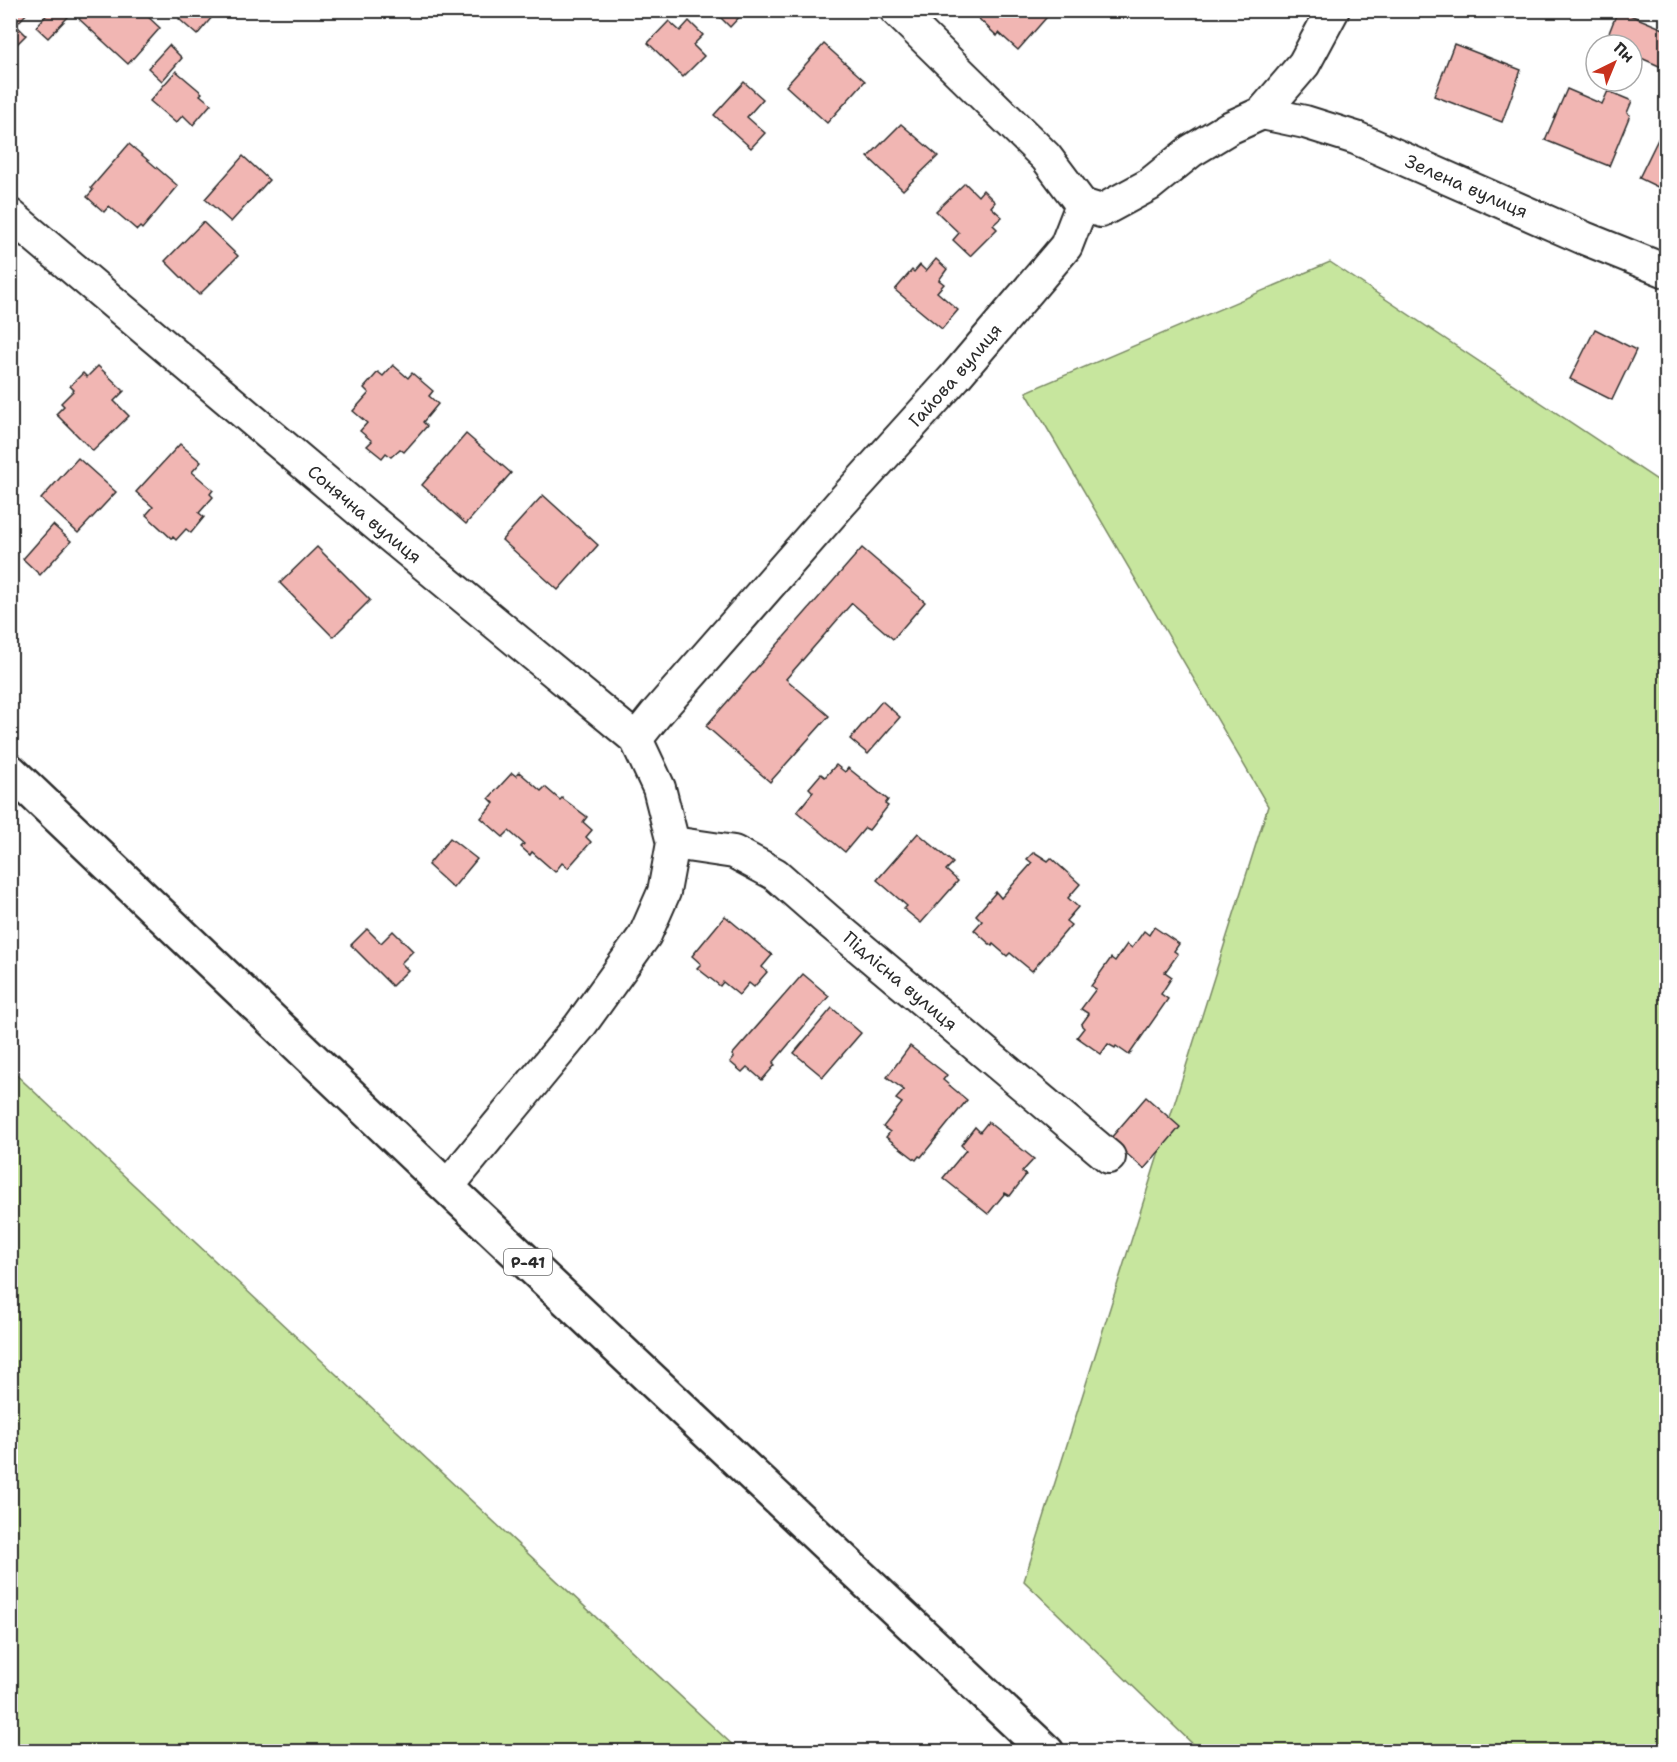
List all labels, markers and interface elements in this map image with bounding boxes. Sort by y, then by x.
north arrow [1584,33,1644,93]
text: Пн [1609,38,1639,67]
street label: Зелена вулиця [1401,149,1531,224]
street label: Гайова вулиця [903,318,1007,432]
street label: Сонячна вулиця [302,460,427,569]
street label: Підлісна вулиця [838,926,962,1036]
road number: Р-41 [504,1249,552,1275]

